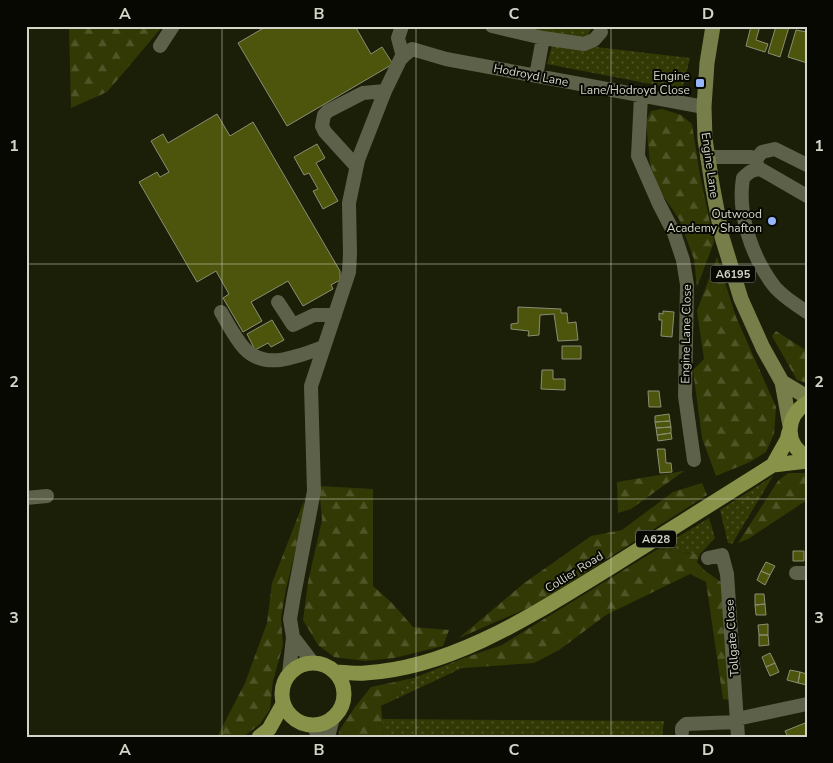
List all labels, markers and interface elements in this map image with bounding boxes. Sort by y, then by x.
text: A [119,3,131,25]
text: B [313,3,325,25]
text: C [509,3,520,25]
text: D [702,3,714,25]
street label: Hodroyd Lane [492,60,570,90]
place label: Engine Lane/Hodroyd Close [580,68,690,98]
marker: Engine Lane/Hodroyd Close [694,77,706,89]
street label: Engine Lane [697,131,723,199]
text: 1 [9,135,19,157]
text: 1 [814,135,824,157]
place label: Outwood Academy Shafton [667,206,762,236]
marker: Outwood Academy Shafton [766,215,778,227]
road number: A6195 [710,266,756,282]
street label: Engine Lane Close [677,284,695,384]
text: 2 [9,371,19,393]
text: 2 [814,371,824,393]
road number: A628 [636,530,676,548]
street label: Collier Road [542,548,606,596]
street label: Tollgate Close [721,599,743,677]
text: 3 [9,607,19,629]
text: 3 [814,607,824,629]
text: A [119,739,131,761]
text: B [313,739,325,761]
text: C [509,739,520,761]
text: D [702,739,714,761]

